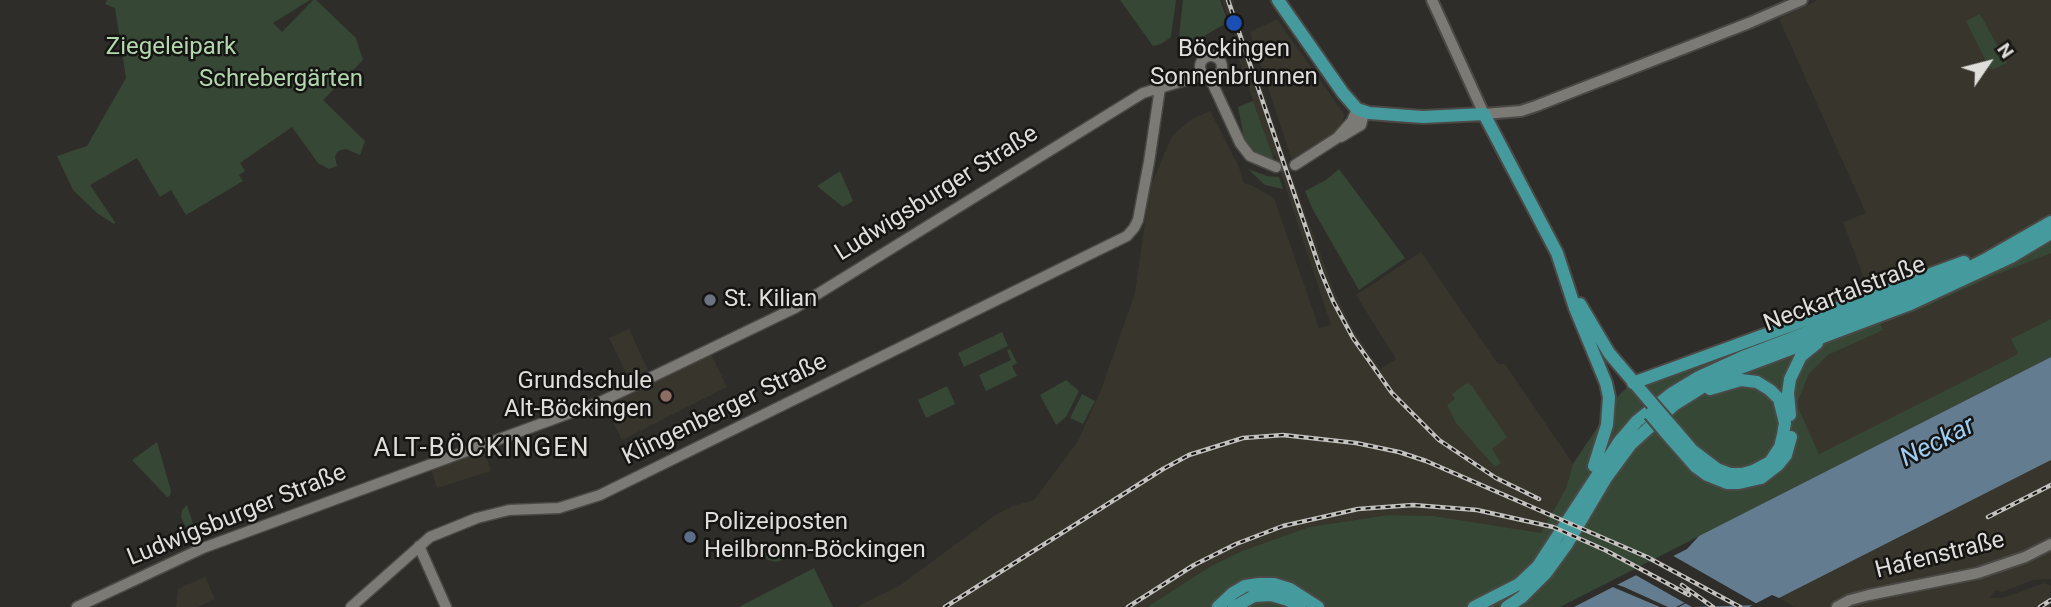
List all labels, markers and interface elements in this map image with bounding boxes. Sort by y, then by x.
marker: Böckingen Sonnenbrunnen [1224,13,1244,33]
north arrow [1953,28,2023,98]
park label: Ziegeleipark [106,34,236,62]
place label: Böckingen Sonnenbrunnen [1150,36,1318,92]
text: N [1992,39,2019,63]
park label: Schrebergärten [199,66,363,94]
street label: Ludwigsburger Straße [830,120,1044,268]
street label: Neckartalstraße [1760,251,1930,339]
place label: St. Kilian [724,286,817,314]
marker: St. Kilian [702,292,718,308]
street label: Klingenberger Straße [618,348,832,472]
place label: Grundschule Alt-Böckingen [504,368,652,424]
marker: Grundschule Alt-Böckingen [658,388,674,404]
water label: Neckar [1895,411,1981,475]
district label: ALT-BÖCKINGEN [375,433,589,465]
street label: Ludwigsburger Straße [123,459,351,573]
place label: Polizeiposten Heilbronn-Böckingen [704,509,926,565]
street label: Hafenstraße [1872,526,2008,586]
marker: Polizeiposten Heilbronn-Böckingen [682,529,698,545]

